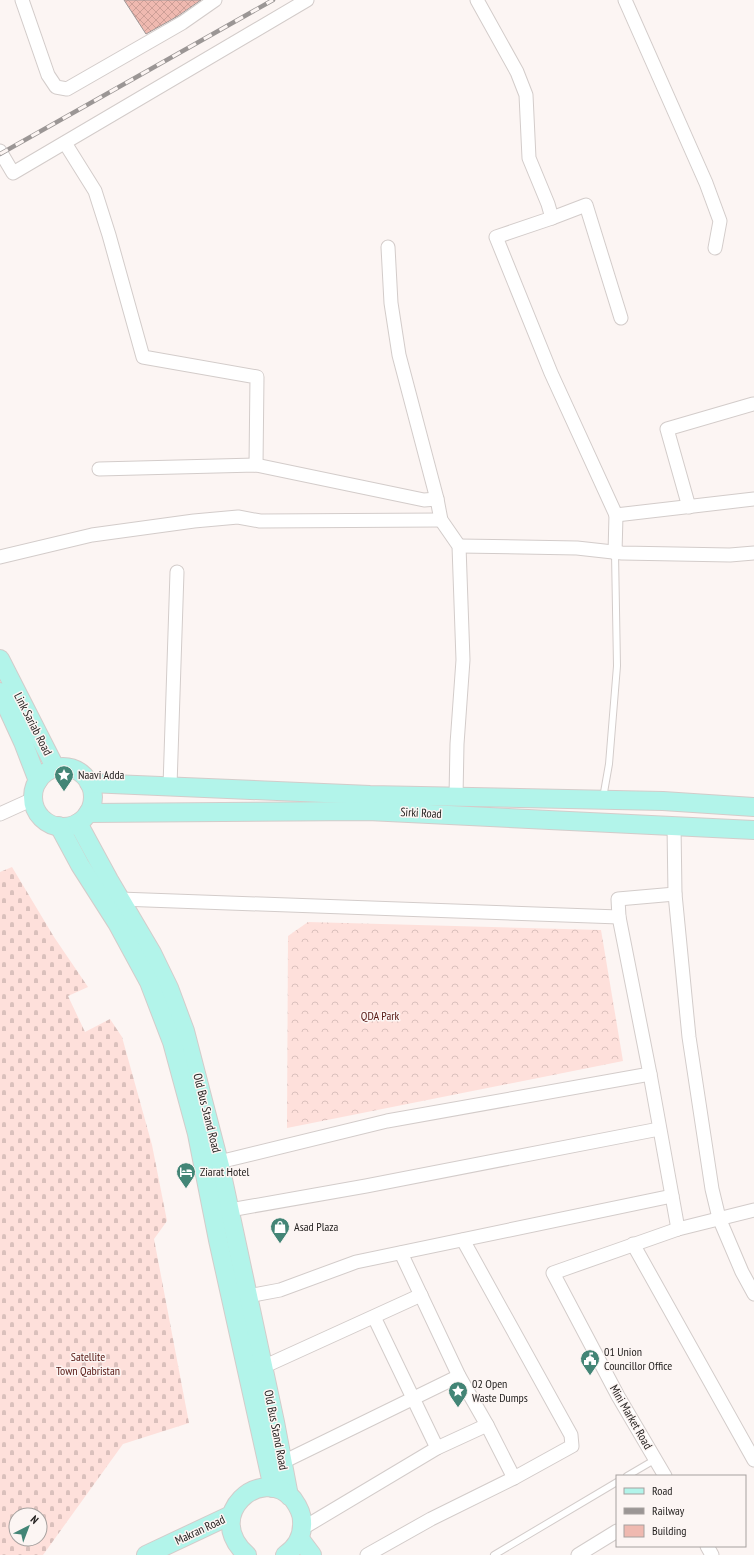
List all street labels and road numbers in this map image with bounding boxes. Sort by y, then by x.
street label: Link Sariab Road [11,690,56,758]
street label: Sirki Road [400,804,442,821]
street label: Old Bus Stand Road [190,1072,225,1154]
street label: Mini Market Road [607,1382,656,1452]
street label: Old Bus Stand Road [261,1389,292,1471]
street label: Makran Road [172,1511,227,1548]

